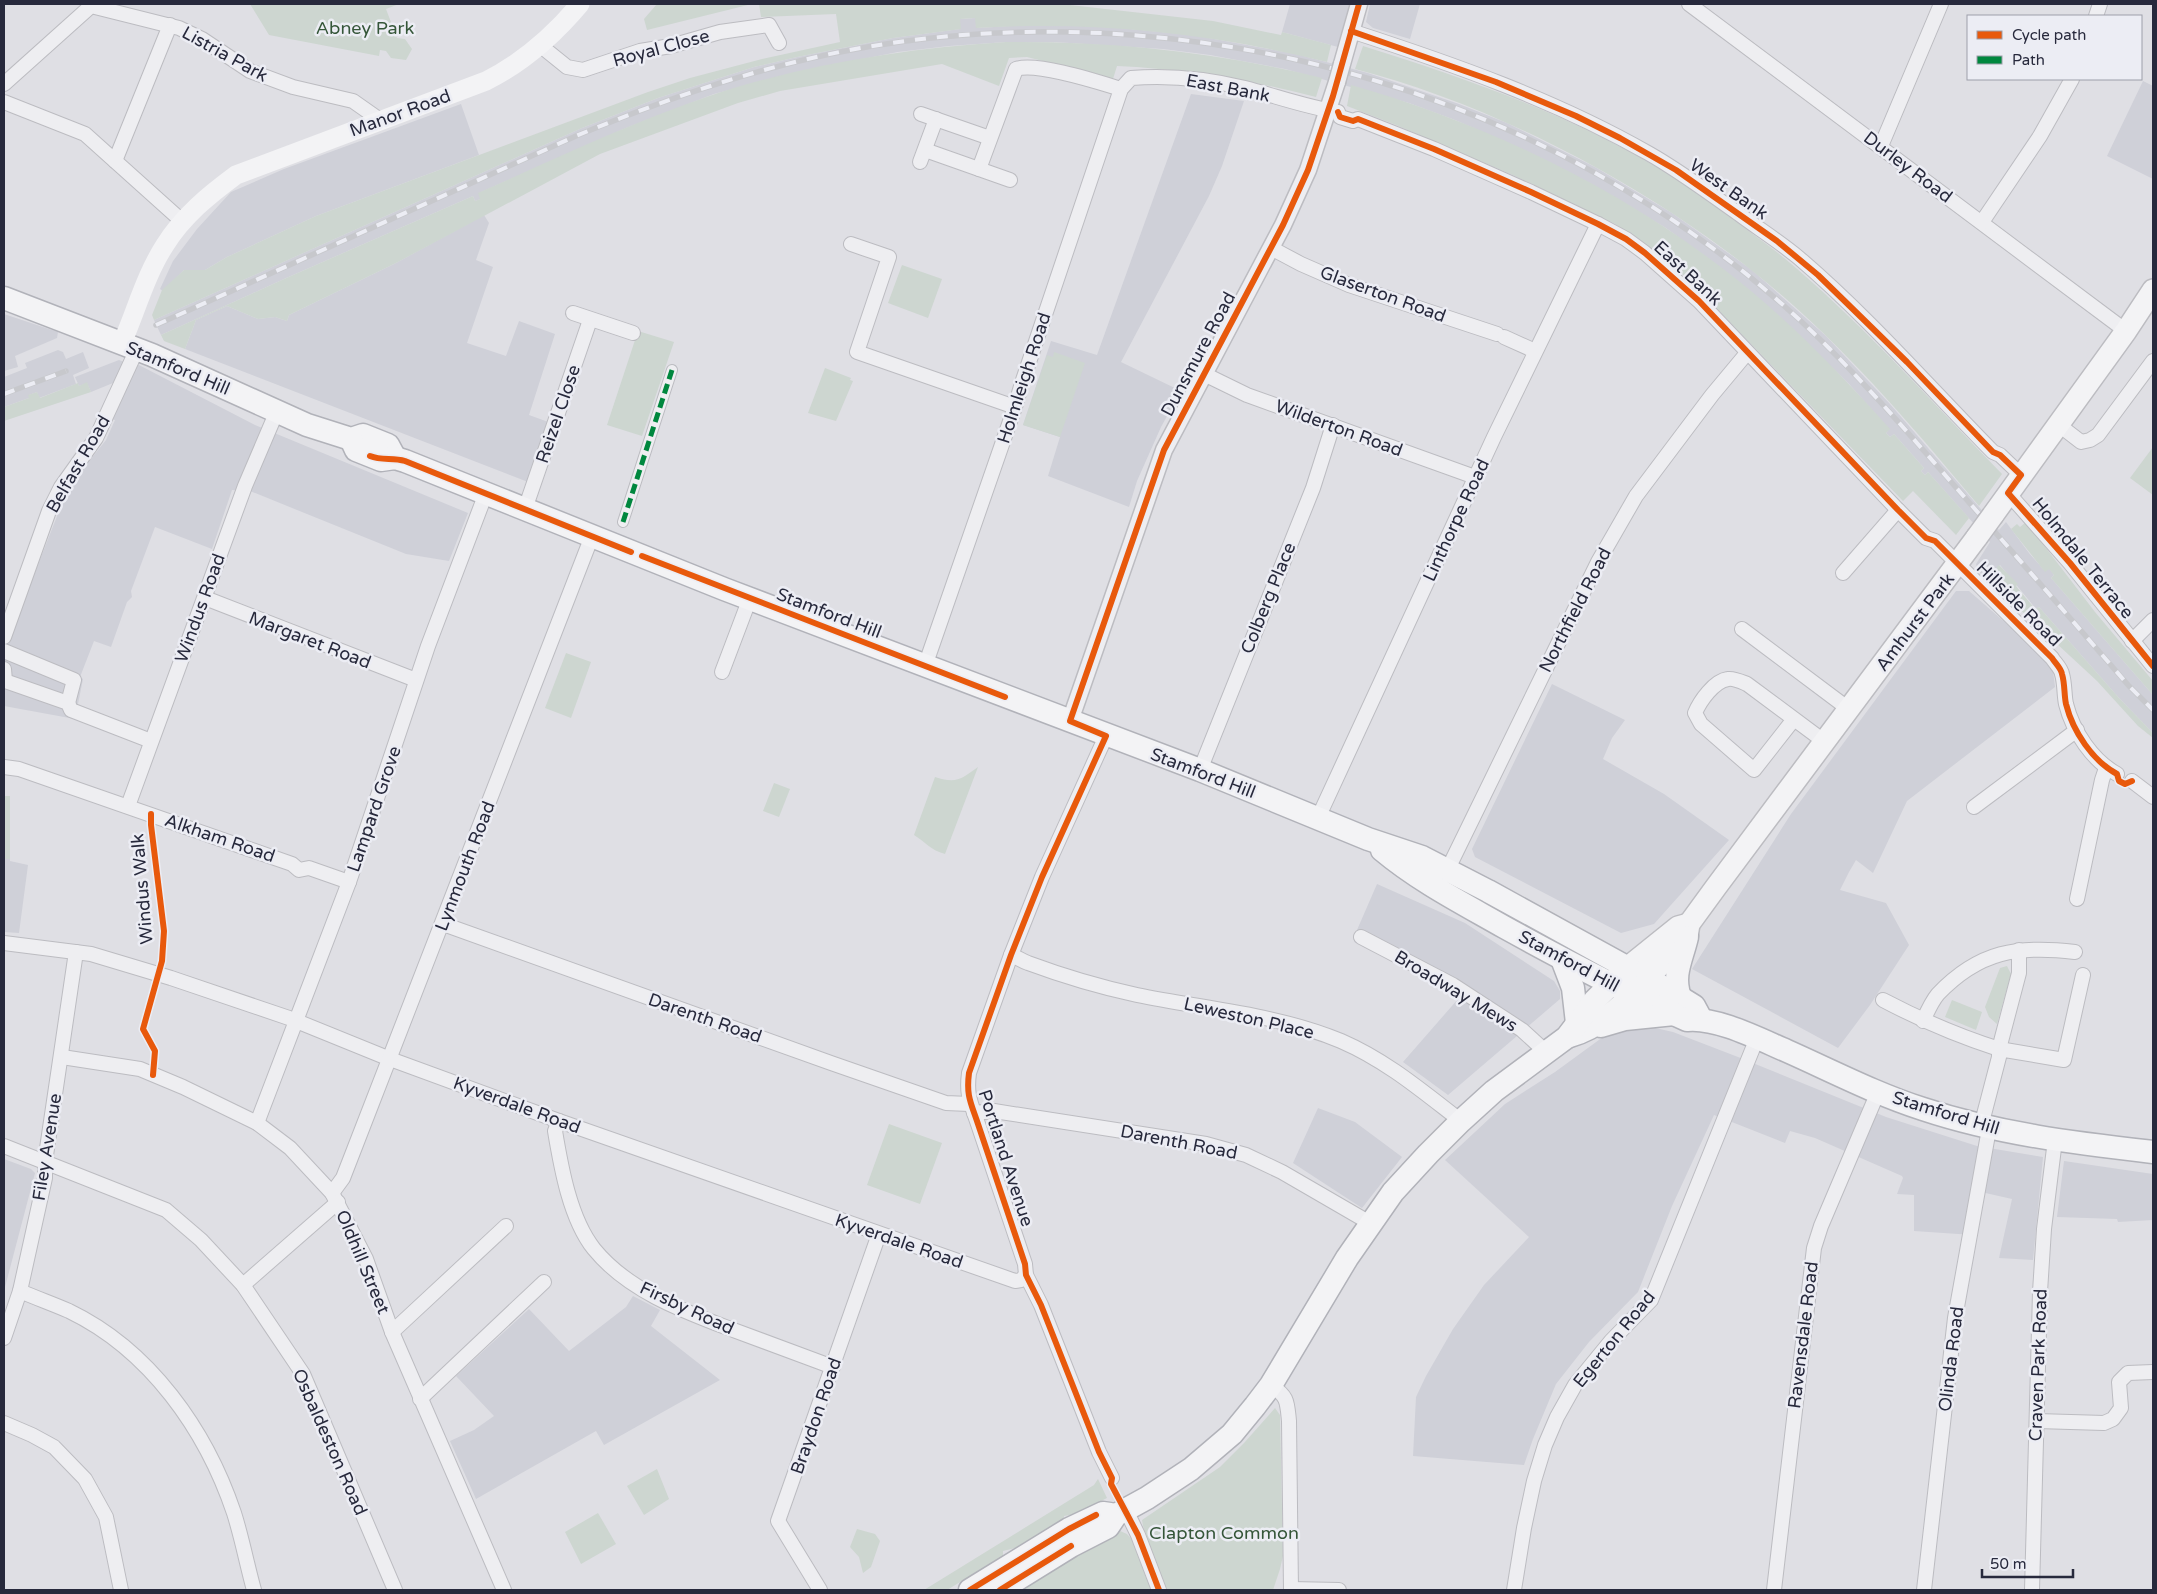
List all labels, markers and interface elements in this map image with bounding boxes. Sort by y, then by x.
legend [1967,15,2142,80]
park label: Abney Park [316,17,414,39]
street label: Listria Park [178,21,272,87]
street label: Royal Close [610,25,712,71]
text: Cycle path [2012,26,2086,44]
text: Path [2012,51,2045,69]
street label: East Bank [1184,69,1272,107]
street label: Manor Road [346,84,454,142]
street label: Durley Road [1859,127,1957,207]
street label: West Bank [1685,154,1773,224]
street label: East Bank [1649,236,1727,310]
street label: Glaserton Road [1317,261,1449,327]
street label: Dunsmure Road [1156,288,1240,420]
street label: Holmleigh Road [992,310,1056,446]
street label: Stamford Hill [123,336,233,400]
street label: Reizel Close [531,362,585,466]
street label: Wilderton Road [1272,395,1406,461]
street label: Belfast Road [41,411,115,517]
street label: Linthorpe Road [1418,455,1494,585]
street label: Holmdale Terrace [2027,493,2139,623]
street label: Colberg Place [1236,539,1300,657]
street label: Northfield Road [1534,544,1616,676]
street label: Windus Road [170,551,230,665]
street label: Hillside Road [1972,557,2066,651]
street label: Amhurst Park [1871,568,1959,675]
street label: Stamford Hill [773,583,885,643]
street label: Margaret Road [246,607,374,673]
street label: Lampard Grove [342,743,406,875]
street label: Stamford Hill [1147,743,1259,803]
street label: Lynmouth Road [430,798,500,934]
street label: Alkham Road [162,809,278,867]
street label: Windus Walk [126,833,158,945]
street label: Stamford Hill [1515,925,1623,997]
street label: Broadway Mews [1390,946,1522,1036]
street label: Darenth Road [645,988,765,1048]
street label: Leweston Place [1182,992,1316,1044]
street label: Kyverdale Road [450,1072,584,1138]
street label: Stamford Hill [1890,1086,2002,1140]
street label: Portland Avenue [974,1087,1038,1229]
street label: Filey Avenue [28,1092,66,1202]
street label: Darenth Road [1119,1120,1239,1164]
street label: Oldhill Street [331,1207,395,1317]
street label: Kyverdale Road [832,1209,966,1273]
street label: Ravensdale Road [1783,1260,1823,1410]
street label: Firsby Road [636,1277,738,1339]
street label: Egerton Road [1568,1286,1660,1392]
street label: Craven Park Road [2024,1288,2052,1442]
street label: Olinda Road [1934,1305,1968,1413]
street label: Braydon Road [786,1355,846,1477]
street label: Osbaldeston Road [288,1365,372,1519]
park label: Clapton Common [1149,1522,1299,1544]
scale bar [1982,1546,2073,1578]
text: 50 m [1990,1555,2027,1573]

